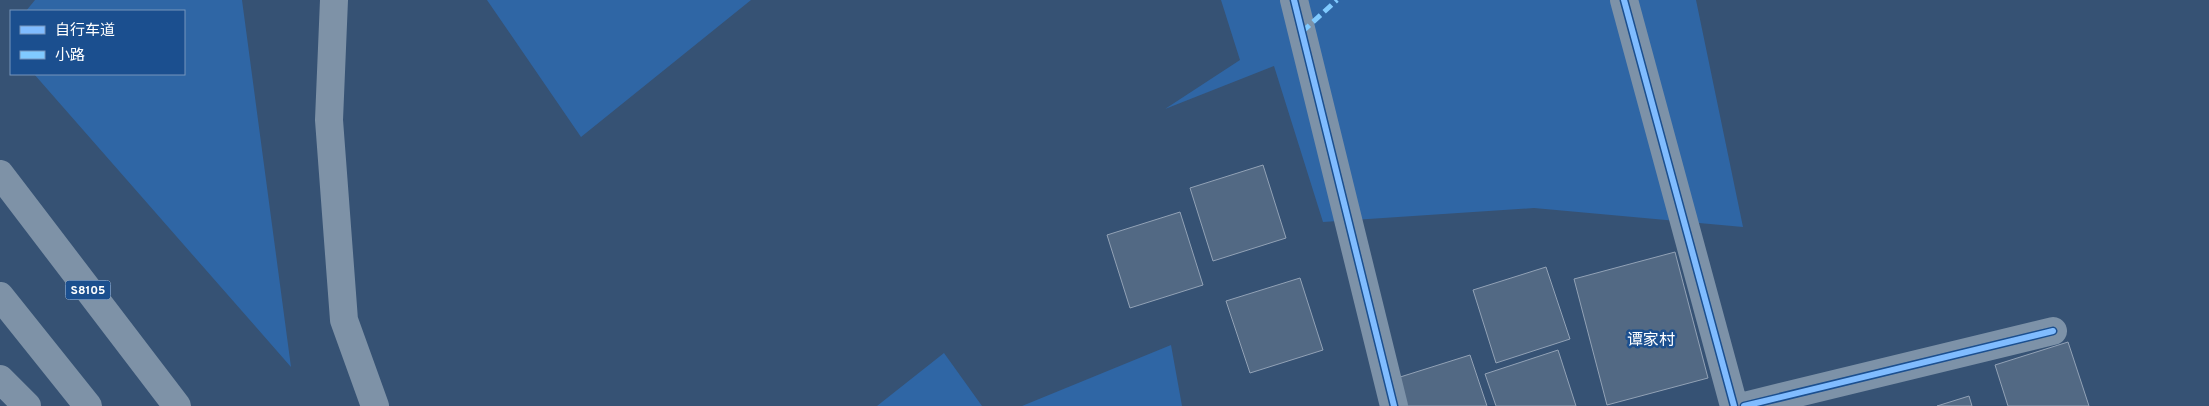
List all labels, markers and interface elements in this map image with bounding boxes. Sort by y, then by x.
legend [10,10,185,75]
text: 自行车道 [55,22,115,41]
text: 小路 [55,47,85,66]
road number: S8105 [66,280,110,300]
district label: 谭家村 [1627,331,1675,351]

